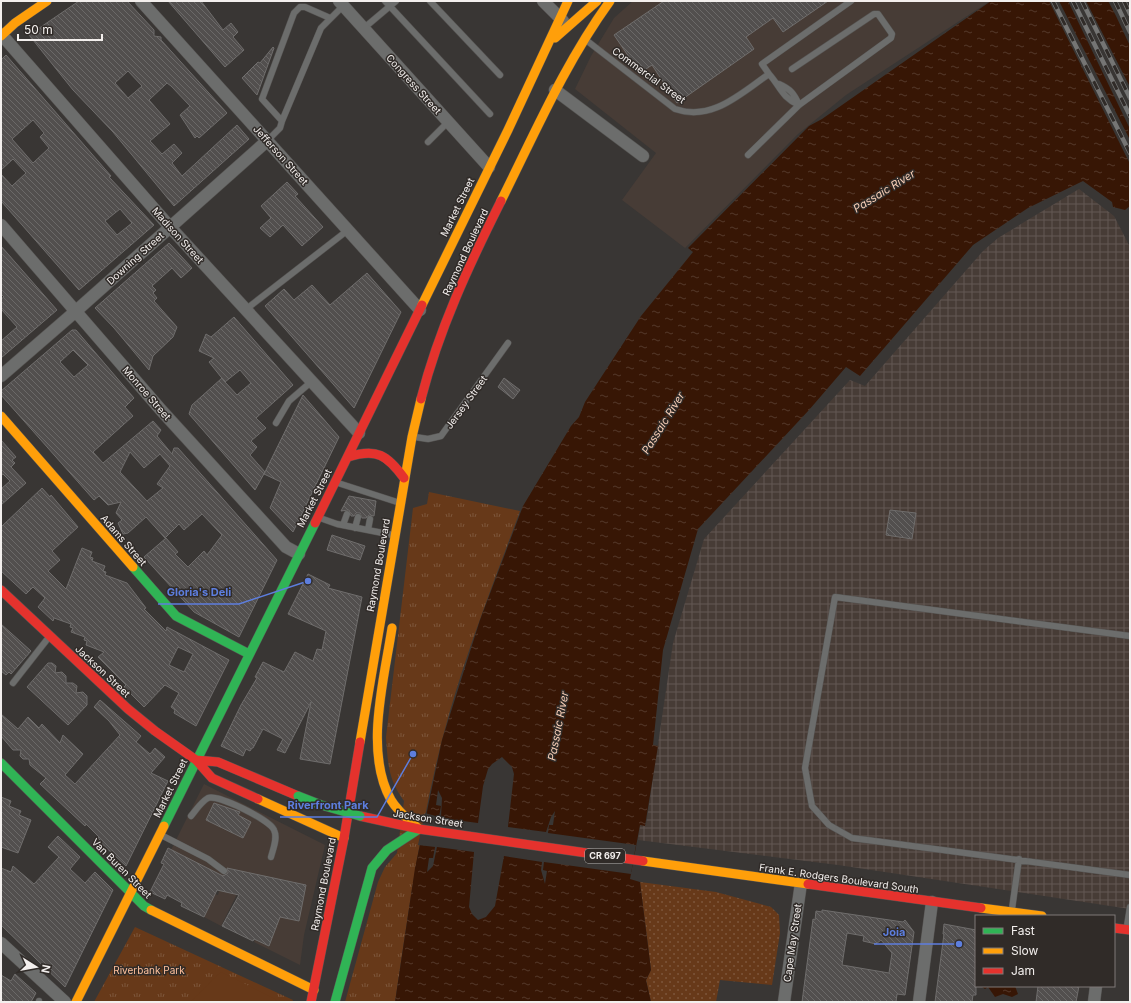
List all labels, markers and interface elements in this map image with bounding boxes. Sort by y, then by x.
scale bar [18,16,102,42]
text: 50 m [24,22,53,37]
street label: Commercial Street [610,44,688,106]
street label: Congress Street [384,52,444,117]
street label: Jefferson Street [251,123,311,188]
water label: Passaic River [850,166,918,216]
street label: Market Street [438,175,477,238]
street label: Madison Street [150,204,207,266]
street label: Raymond Boulevard [440,207,490,297]
street label: Downing Street [104,229,167,287]
street label: Monroe Street [120,364,174,423]
street label: Jersey Street [443,372,490,431]
water label: Passaic River [638,389,688,457]
street label: Market Street [294,466,334,529]
street label: Adams Street [99,512,150,569]
street label: Raymond Boulevard [364,517,392,613]
callout: Gloria's Deli [158,581,239,604]
text: Gloria's Deli [167,585,231,599]
street label: Jackson Street [73,642,133,700]
water label: Passaic River [544,689,572,762]
street label: Market Street [151,756,190,819]
callout: Riverfront Park [280,794,377,817]
text: Riverfront Park [287,798,369,812]
street label: Jackson Street [392,807,465,830]
street label: Van Buren Street [90,836,155,901]
street label: Raymond Boulevard [308,836,338,932]
road number: CR 697 [585,849,625,863]
street label: Frank E. Rodgers Boulevard South [759,861,920,895]
street label: Cape May Street [781,902,804,983]
legend [975,915,1115,987]
callout: Joia [874,921,913,944]
text: Fast [1011,923,1035,938]
text: Joia [883,925,905,939]
text: Slow [1011,943,1039,958]
north arrow [16,947,56,987]
text: N [38,963,53,974]
text: Jam [1011,963,1035,978]
park label: Riverbank Park [113,964,185,976]

